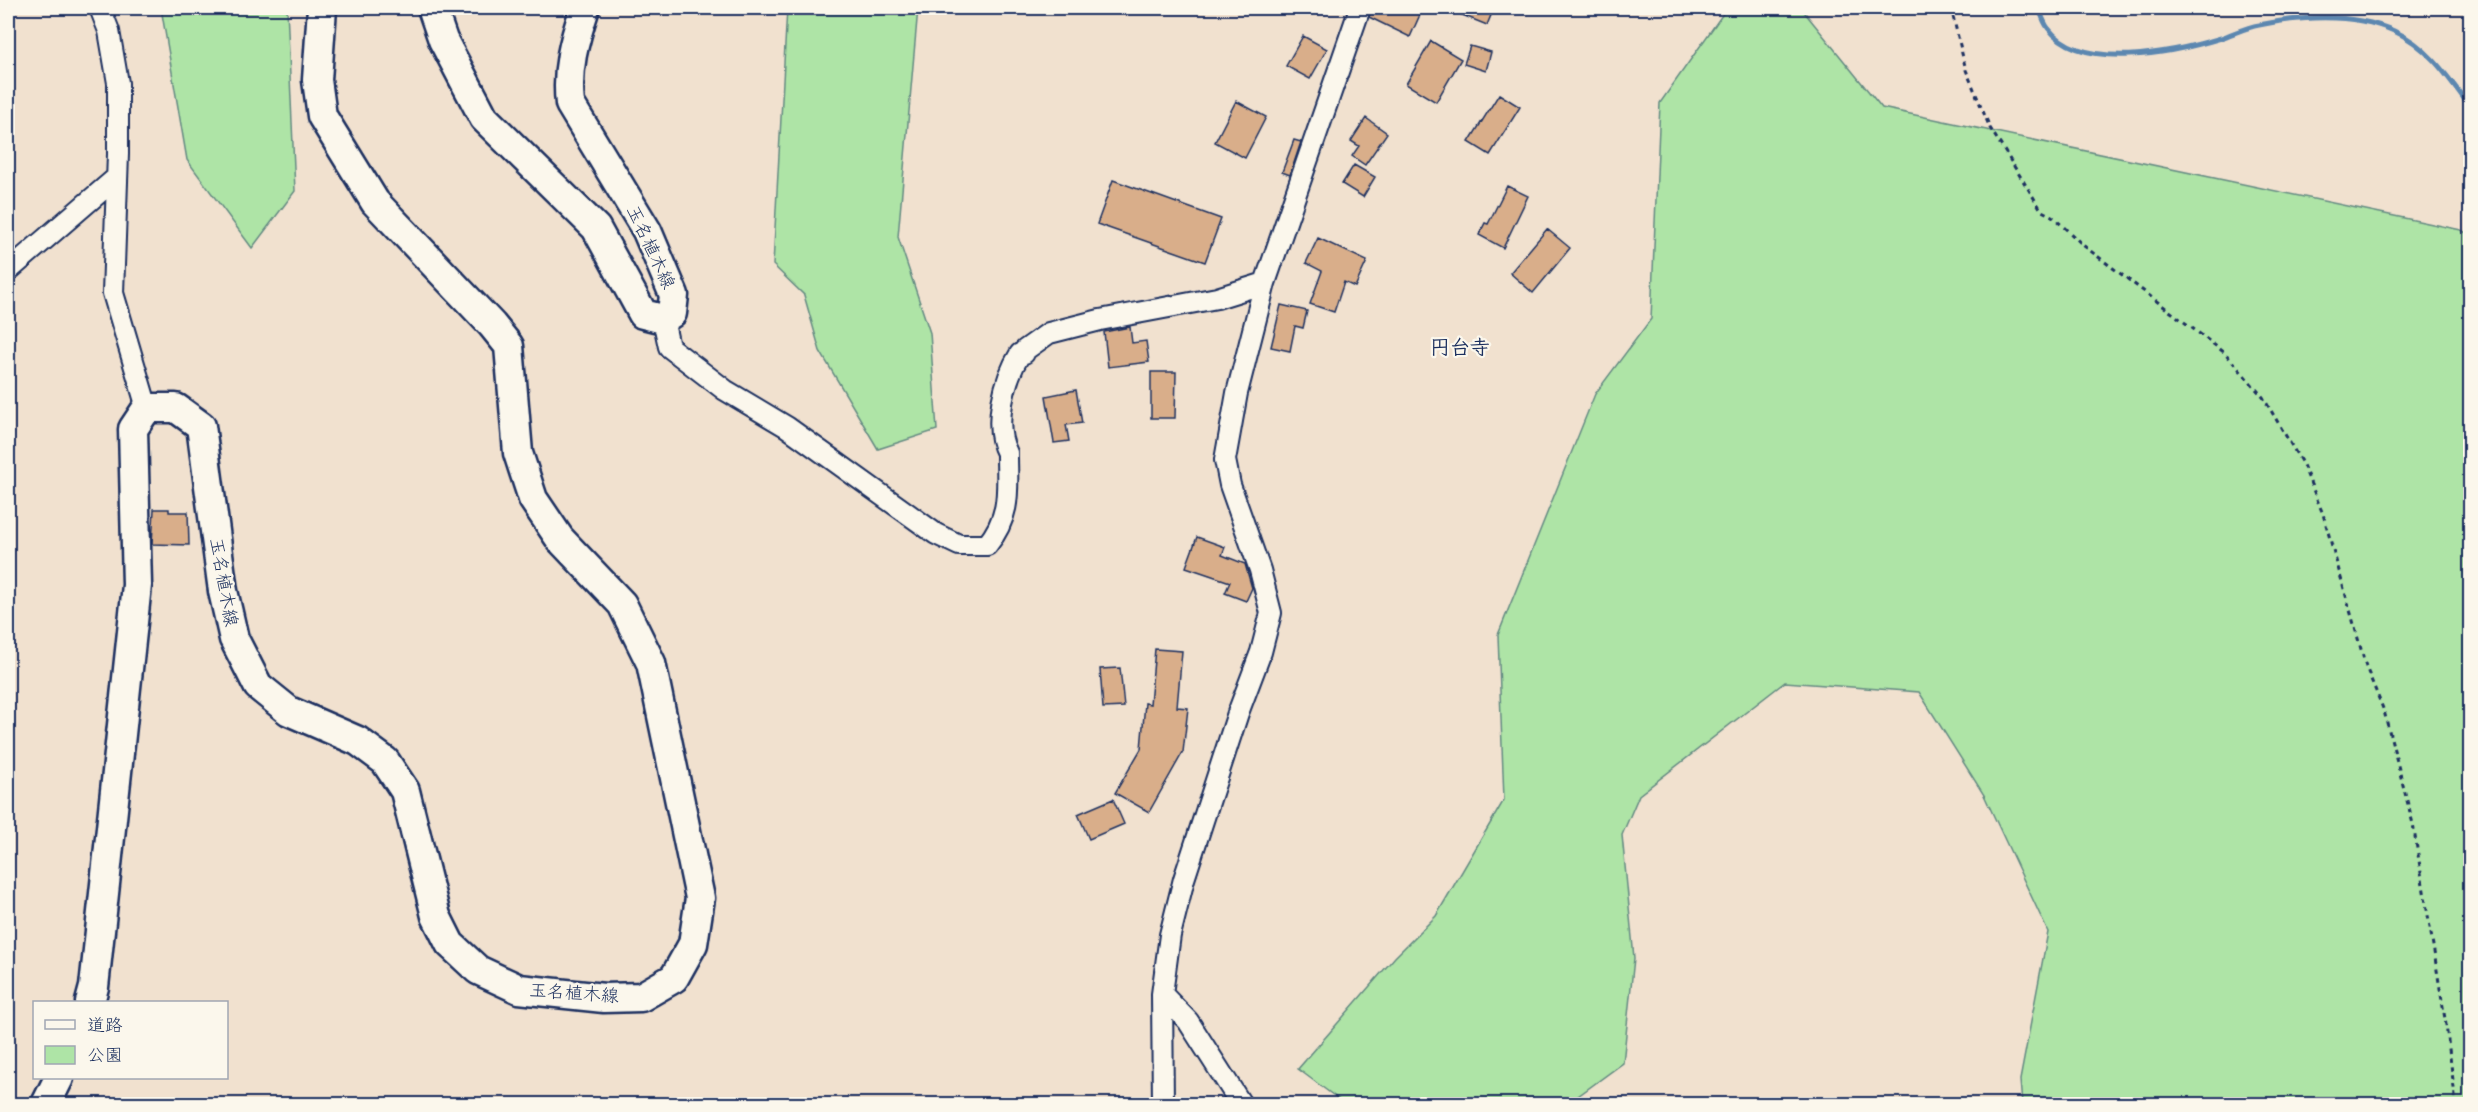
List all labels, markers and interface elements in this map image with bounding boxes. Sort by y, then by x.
street label: 玉名植木線 [621,201,682,293]
district label: 円台寺 [1430,333,1490,360]
street label: 玉名植木線 [204,535,245,628]
street label: 玉名植木線 [528,977,620,1008]
legend [33,1001,228,1079]
text: 道路 [87,1012,123,1037]
text: 公園 [87,1042,123,1067]

